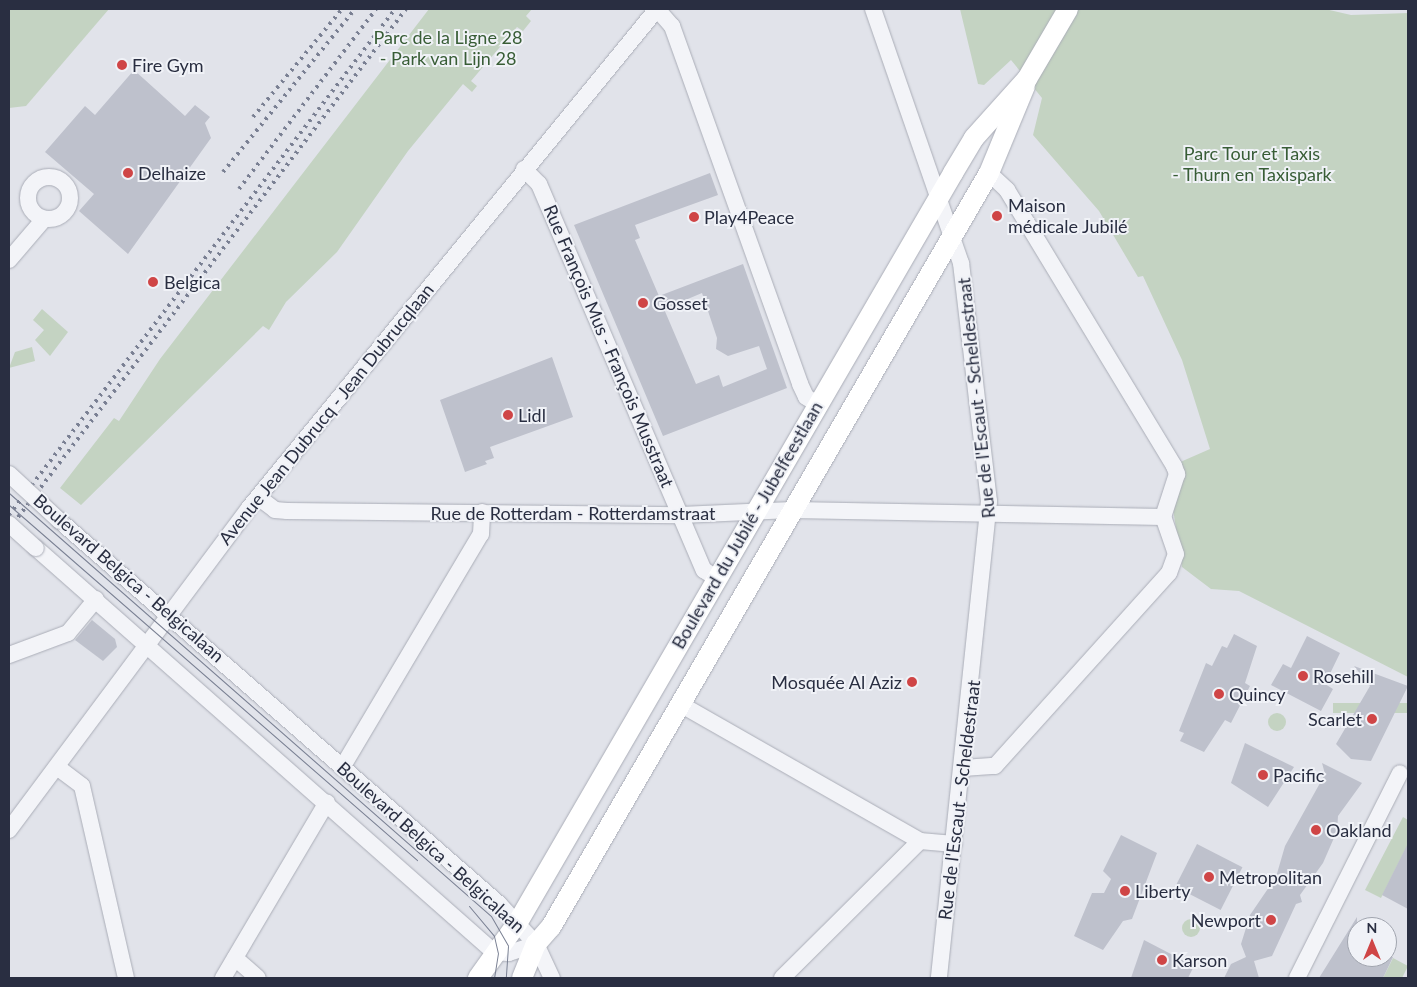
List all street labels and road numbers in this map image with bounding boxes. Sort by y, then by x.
street label: Rue François Mus - François Musstraat [539,201,679,491]
street label: Rue de l'Escaut - Scheldestraat [953,277,999,519]
street label: Avenue Jean Dubrucq - Jean Dubrucqlaan [214,279,438,549]
street label: Boulevard du Jubilé - Jubelfeestlaan [667,397,827,653]
street label: Boulevard Belgica - Belgicalaan [29,489,229,667]
street label: Rue de Rotterdam - Rotterdamstraat [430,502,716,524]
street label: Rue de l'Escaut - Scheldestraat [934,679,984,921]
street label: Boulevard Belgica - Belgicalaan [333,757,529,937]

